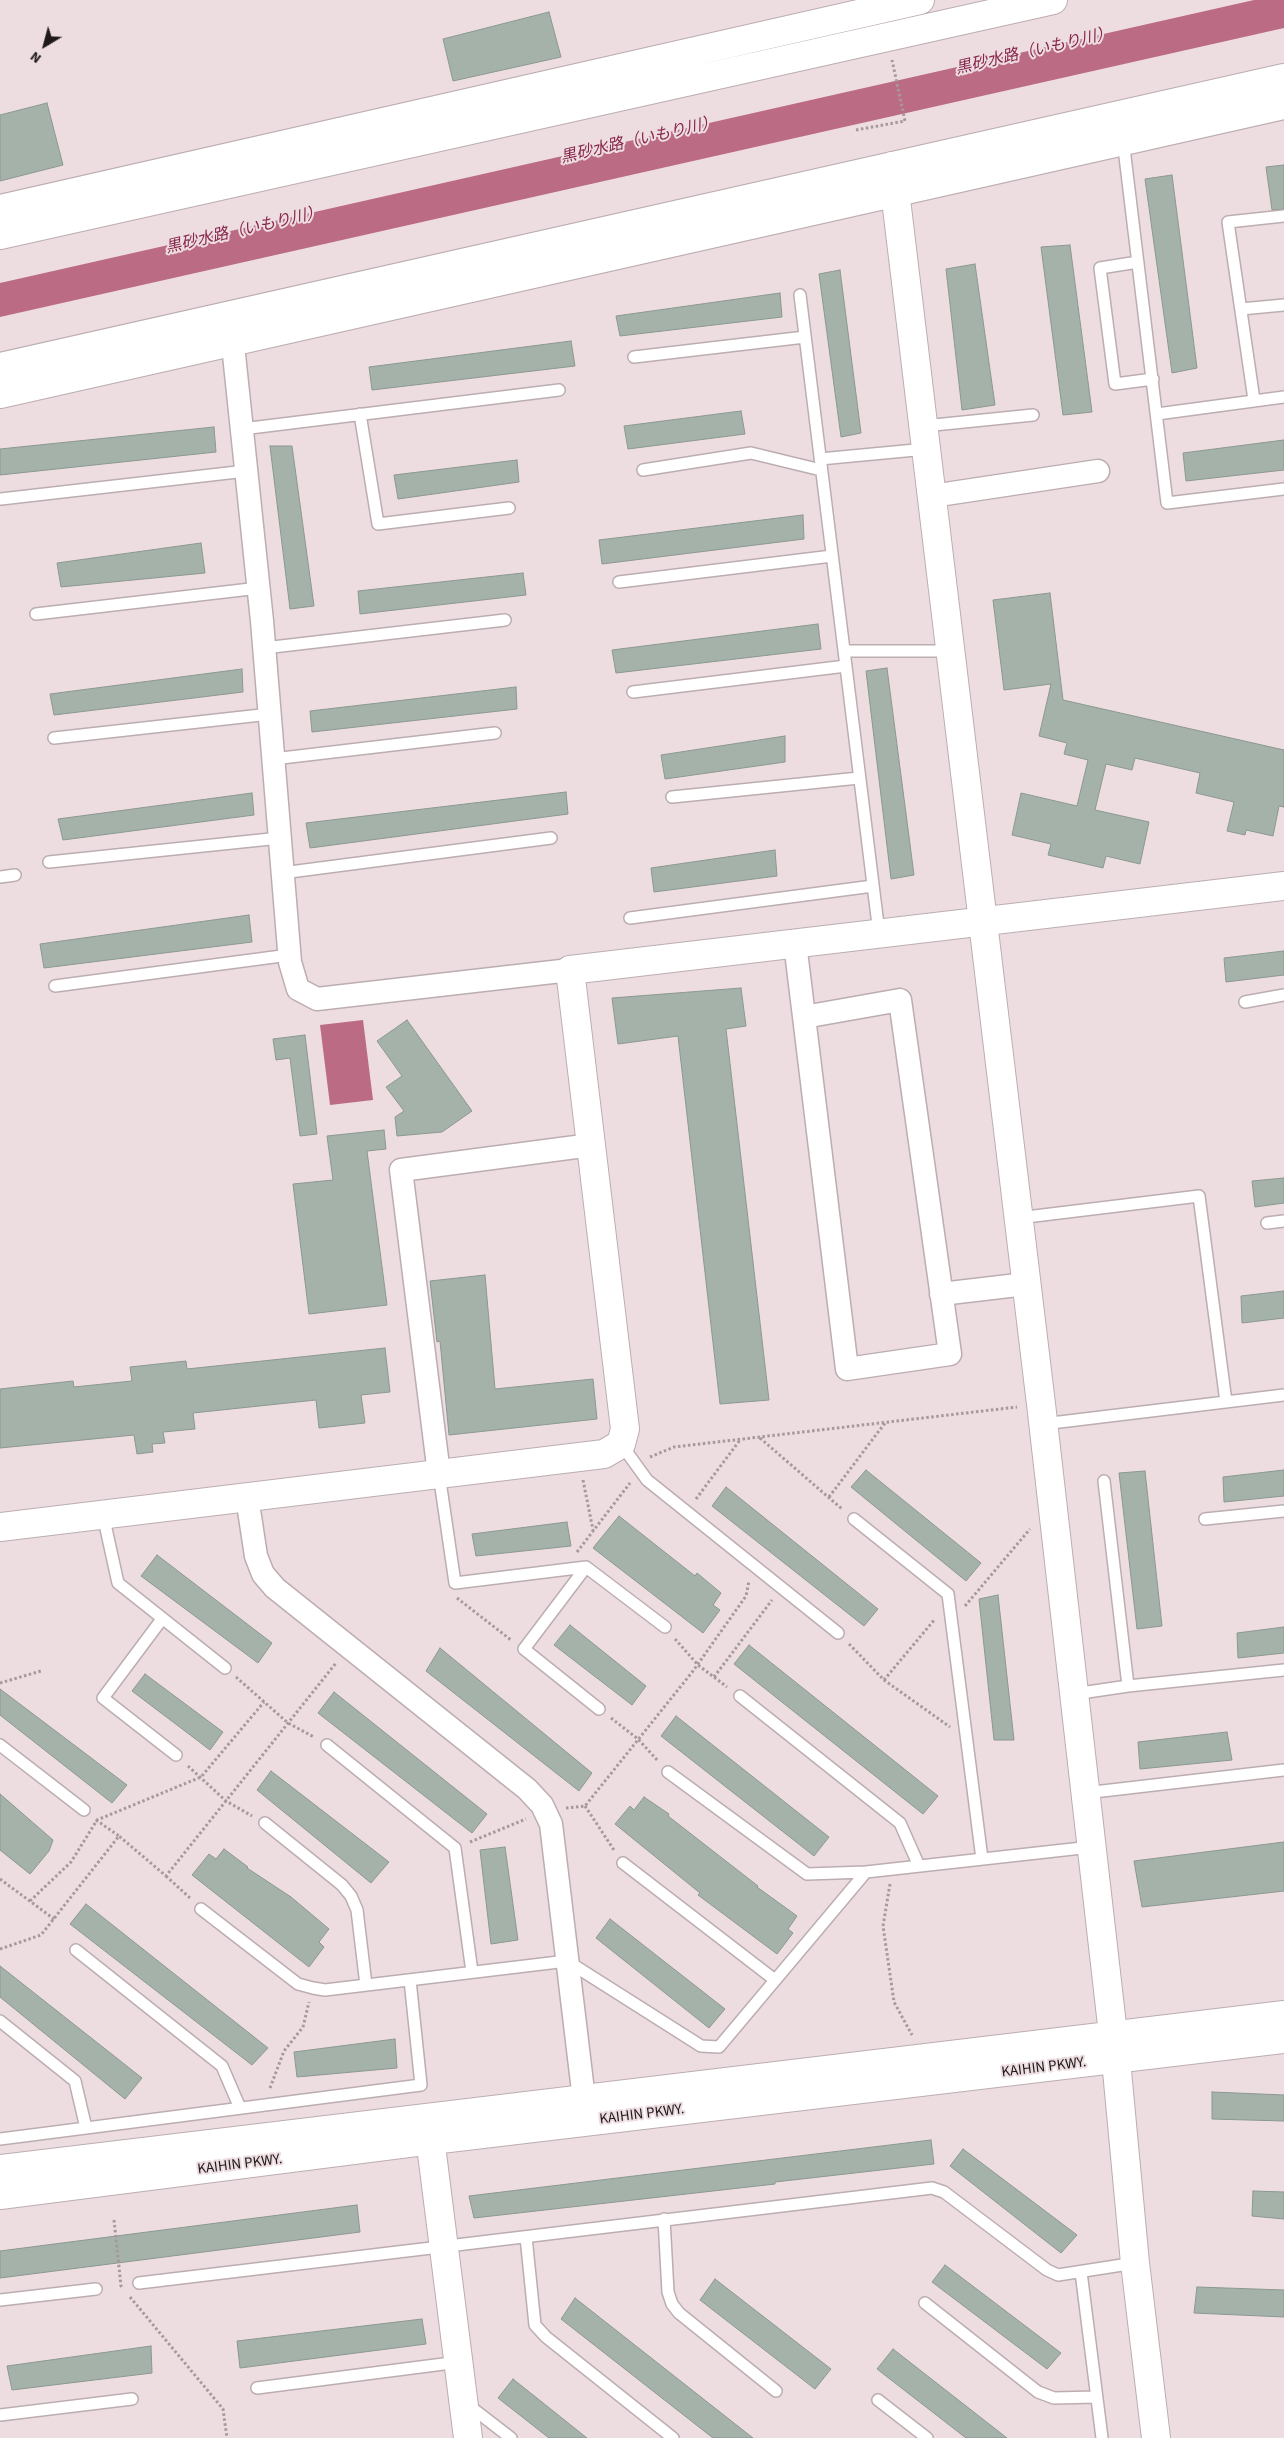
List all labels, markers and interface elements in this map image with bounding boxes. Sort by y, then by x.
north arrow [20,20,70,70]
water label: 黒砂水路（いもり川） [954,25,1114,79]
text: N [26,46,46,68]
water label: 黒砂水路（いもり川） [559,114,719,168]
water label: 黒砂水路（いもり川） [164,204,324,258]
street label: KAIHIN PKWY. [1001,2054,1087,2082]
street label: KAIHIN PKWY. [599,2101,685,2129]
street label: KAIHIN PKWY. [197,2151,283,2179]

